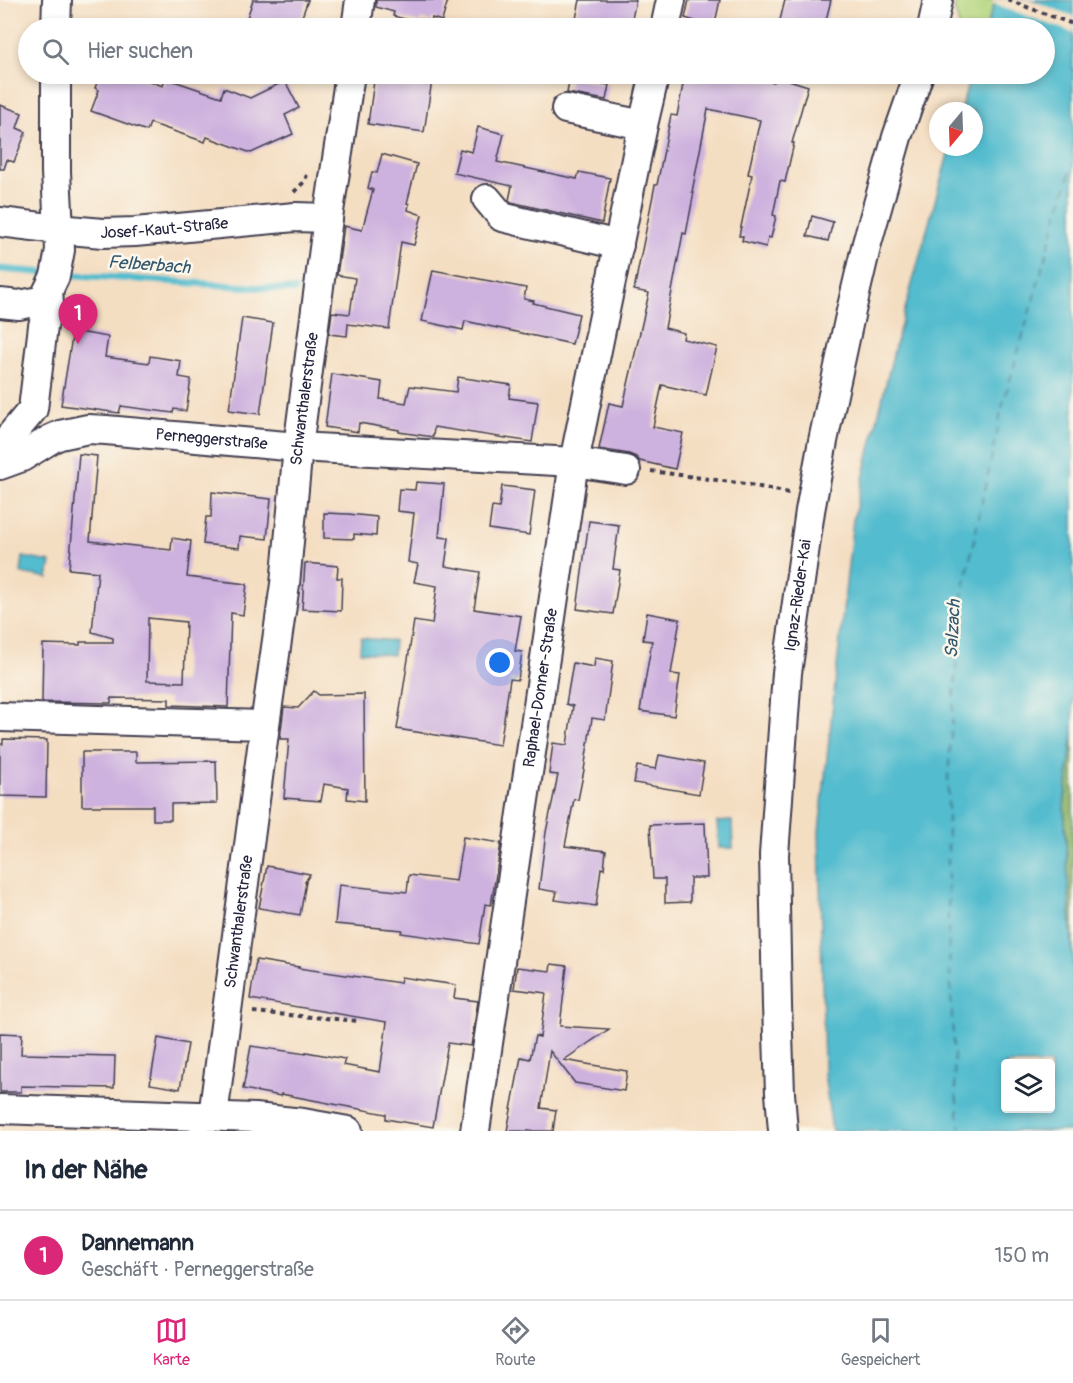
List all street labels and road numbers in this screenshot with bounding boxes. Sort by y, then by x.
street label: Josef-Kaut-Straße [100,213,229,243]
street label: Schwanthalerstraße [286,331,323,466]
street label: Perneggerstraße [155,424,269,454]
street label: Ignaz-Rieder-Kai [780,538,816,653]
street label: Raphael-Donner-Straße [519,607,562,769]
street label: Schwanthalerstraße [220,854,258,989]

